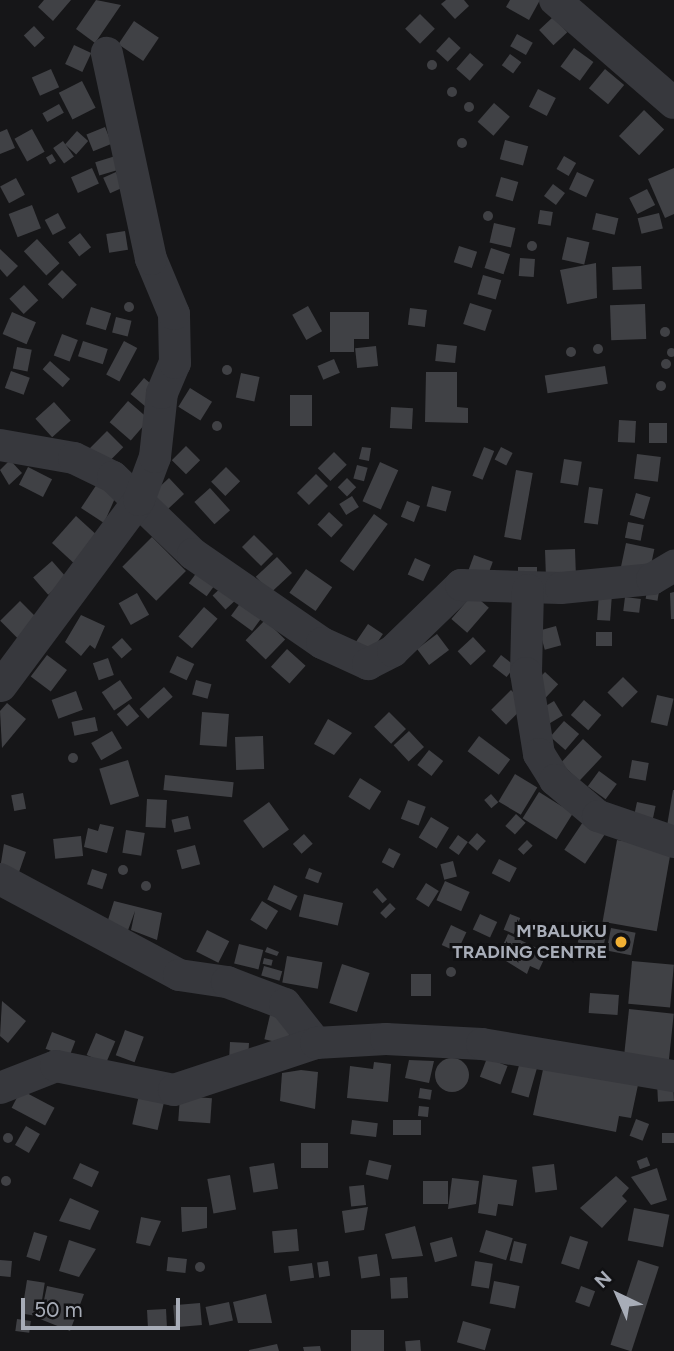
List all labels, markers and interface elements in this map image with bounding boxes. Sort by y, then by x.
place label: M'BALUKU TRADING CENTRE [452,921,607,964]
marker: M'BALUKU TRADING CENTRE [613,934,629,950]
north arrow [583,1260,653,1330]
text: N [590,1266,616,1293]
scale bar [24,1284,184,1328]
text: 50 m [34,1297,83,1322]

